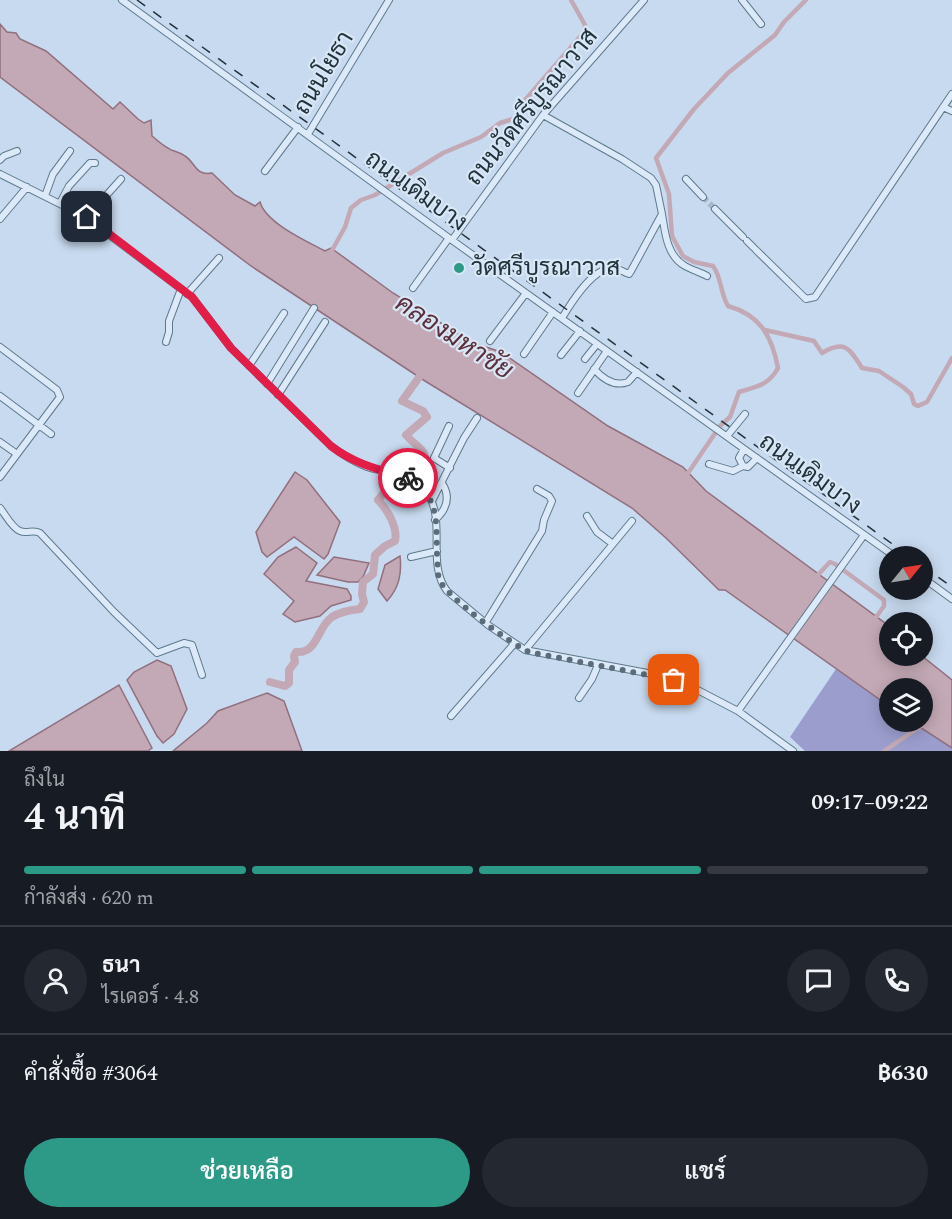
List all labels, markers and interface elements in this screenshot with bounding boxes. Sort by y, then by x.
street label: ถนนวัดศรีบูรณาวาส [457,20,607,194]
street label: ถนนโยธา [285,24,363,122]
street label: ถนนเดิมบาง [357,141,475,241]
pin [61,191,112,242]
icon: home [70,200,103,233]
place label: วัดศรีบูรณาวาส [471,250,620,286]
marker: วัดศรีบูรณาวาส [452,261,466,275]
water label: คลองมหาชัย [387,284,521,390]
street label: ถนนเดิมบาง [751,424,869,524]
courier [378,448,438,508]
icon: bike [392,462,425,495]
north arrow [879,546,933,600]
map controls [879,546,933,732]
button: locate [879,612,933,666]
pin [648,654,699,705]
icon: bag [657,663,690,696]
button: layers [879,678,933,732]
text: ถึงใน [24,765,65,795]
text: 09:17–09:22 [811,786,928,819]
text: 4 นาที [24,788,126,847]
text: กำลังส่ง · 620 m [24,883,154,913]
button: person [24,949,87,1012]
text: ธนา [102,949,140,982]
button: chat [787,949,850,1012]
button: phone [865,949,928,1012]
text: ไรเดอร์ · 4.8 [102,982,199,1012]
text: คำสั่งซื้อ #3064 [24,1057,158,1090]
text: ฿630 [878,1057,928,1090]
button: ช่วยเหลือ [24,1138,470,1207]
button: แชร์ [482,1138,928,1207]

